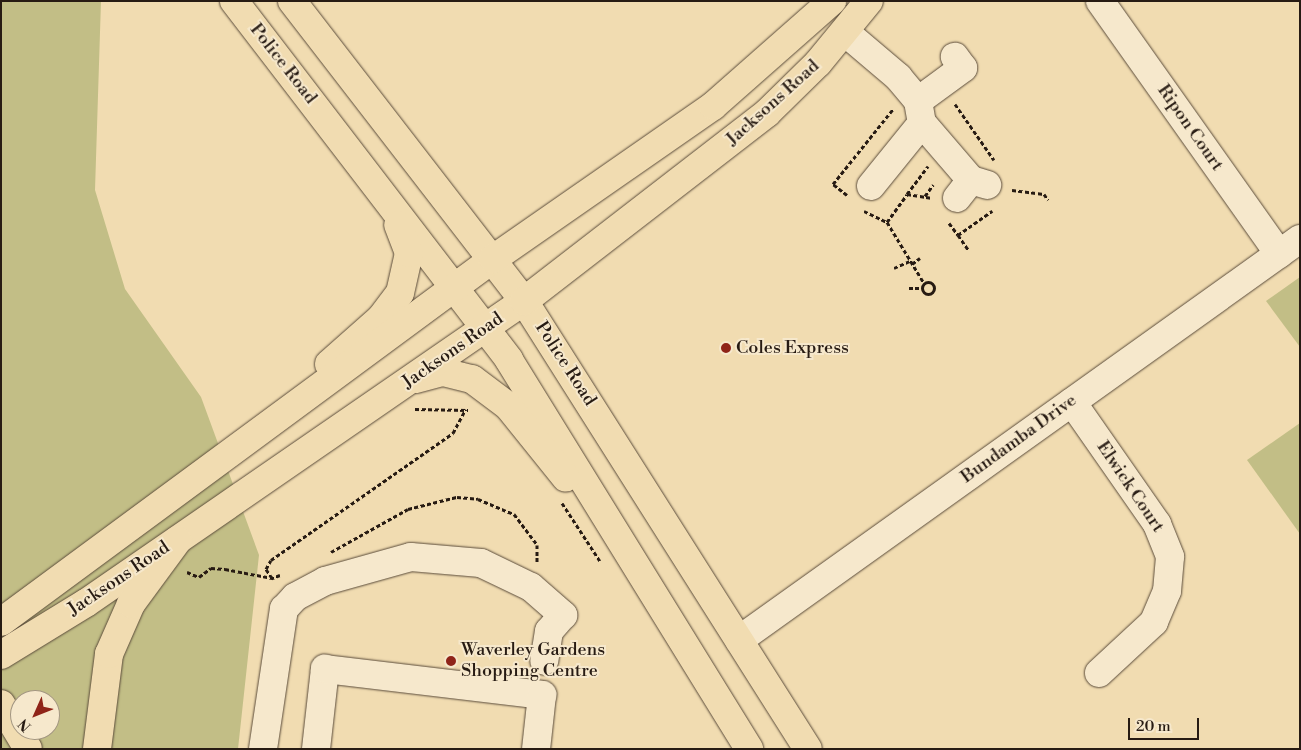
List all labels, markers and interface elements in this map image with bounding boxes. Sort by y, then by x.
street label: Police Road [245,19,321,109]
street label: Jacksons Road [722,55,824,151]
street label: Ripon Court [1152,81,1228,175]
street label: Jacksons Road [398,308,508,394]
street label: Police Road [530,318,600,410]
place label: Coles Express [736,337,849,359]
marker: Coles Express [720,342,732,354]
street label: Bundamba Drive [957,390,1081,488]
street label: Elwick Court [1092,437,1168,537]
street label: Jacksons Road [64,537,174,621]
place label: Waverley Gardens Shopping Centre [461,640,605,682]
marker: Waverley Gardens Shopping Centre [445,655,457,667]
north arrow [10,690,60,740]
scale bar [1131,708,1202,740]
text: N [15,714,35,735]
text: 20 m [1136,717,1171,736]

